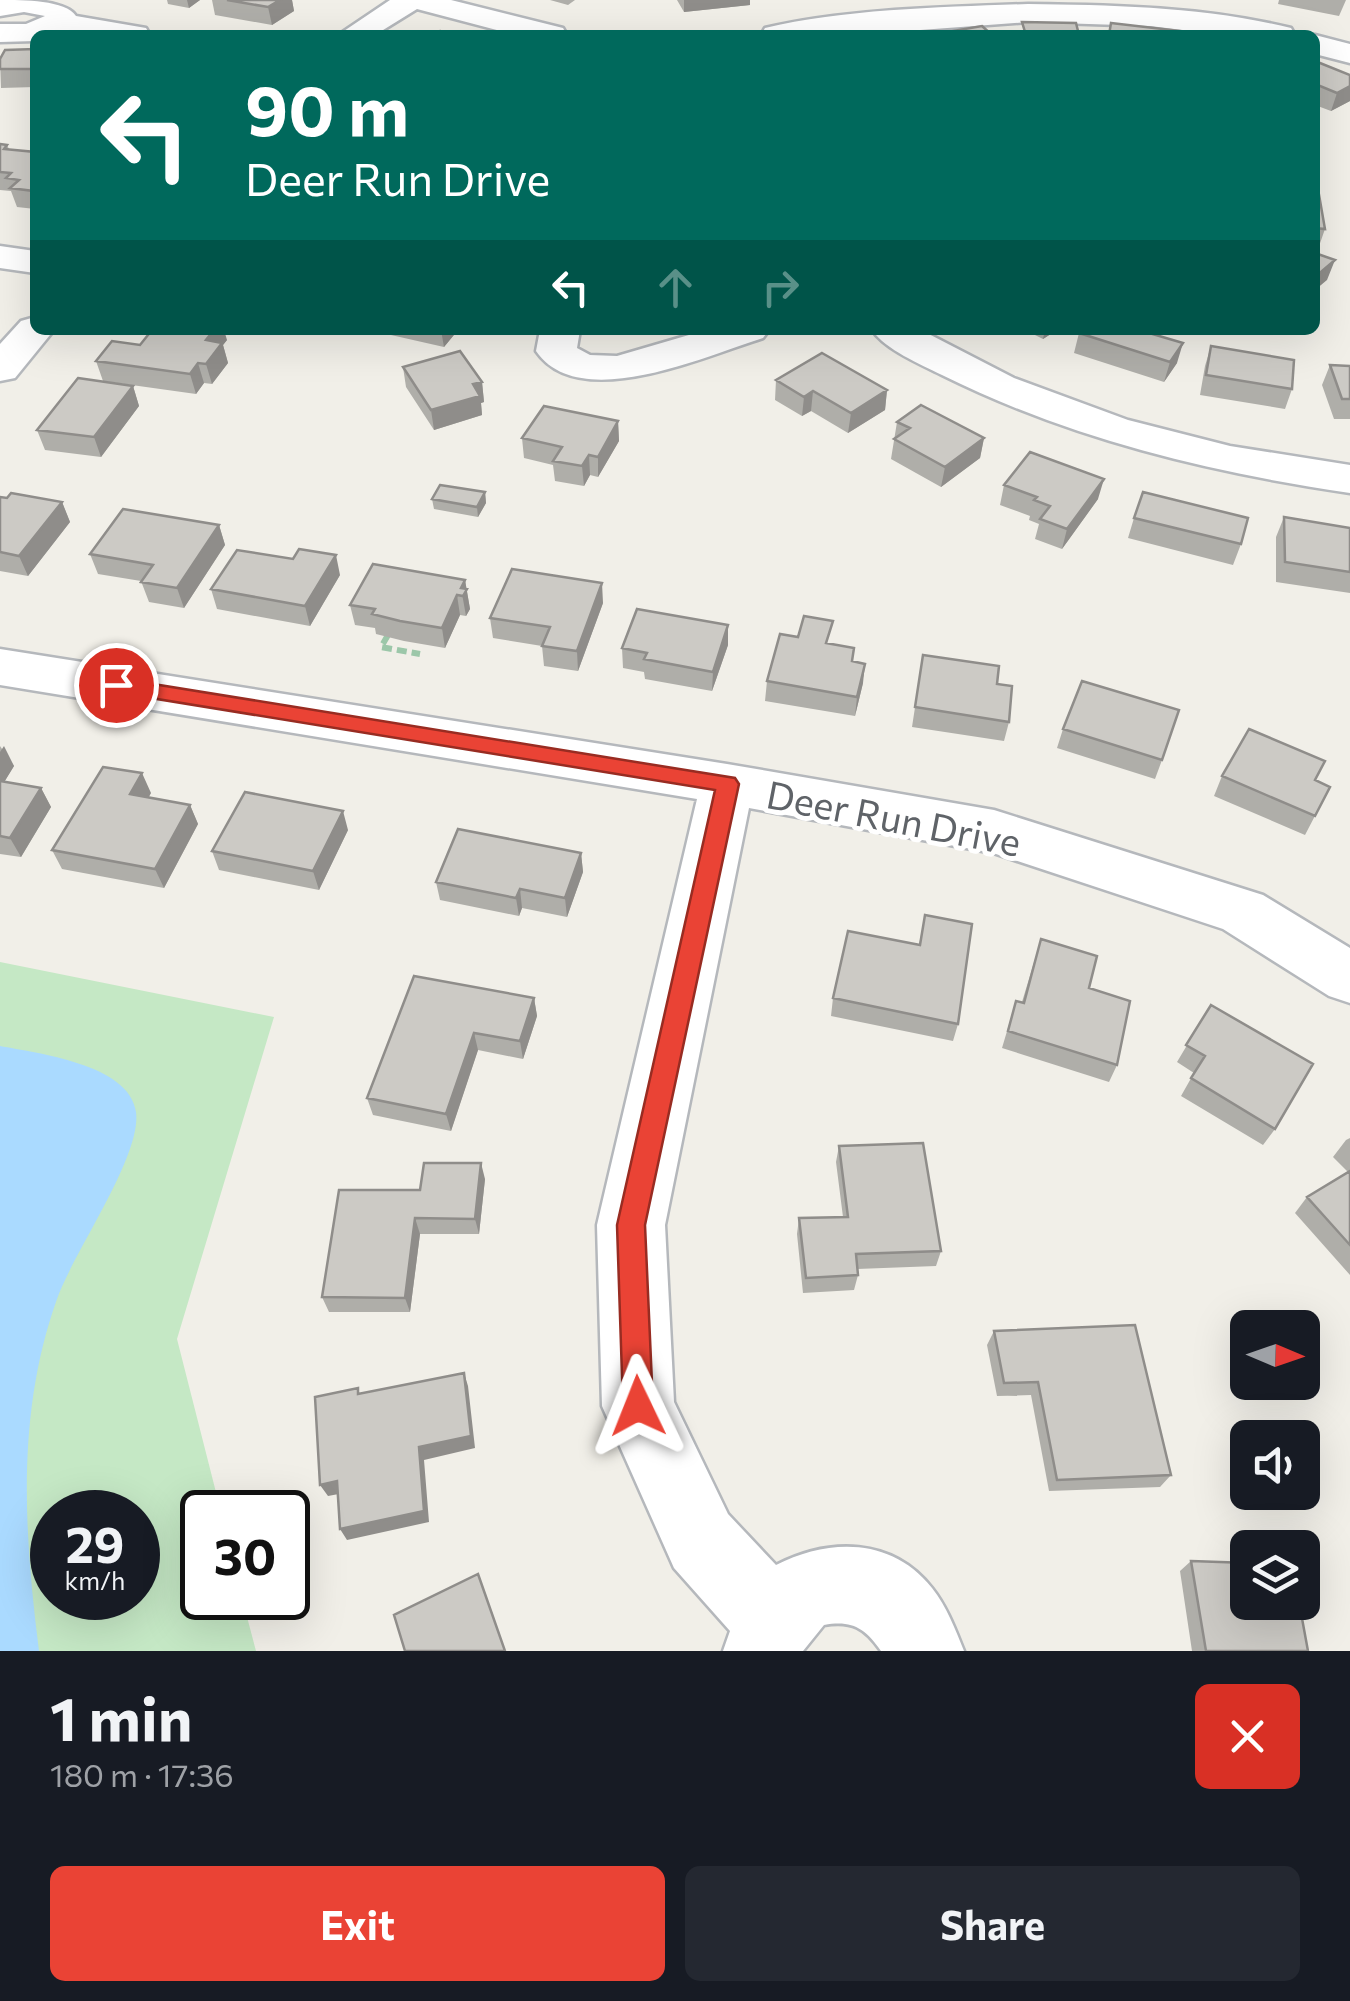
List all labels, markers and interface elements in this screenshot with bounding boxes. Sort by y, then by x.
text: 90 m [245,65,409,150]
icon: left [80,70,210,200]
text: Deer Run Drive [245,150,550,205]
icon: left [543,260,598,315]
icon: ahead [648,260,703,315]
icon: right [753,260,808,315]
pin [74,643,159,728]
icon: arrive [89,658,144,713]
street label: Deer Run Drive [763,769,1025,865]
north arrow [1230,1310,1320,1400]
map controls [1230,1310,1320,1620]
position arrow [586,1354,690,1458]
button: sound [1230,1420,1320,1510]
speed limit sign: 30 [180,1490,310,1620]
text: 29 [65,1512,124,1573]
button: layers [1230,1530,1320,1620]
text: km/h [65,1565,125,1595]
text: 1 min [50,1680,192,1753]
button: close [1195,1684,1300,1789]
text: 180 m · 17:36 [50,1754,234,1794]
button: Exit [50,1866,665,1981]
button: Share [685,1866,1300,1981]

